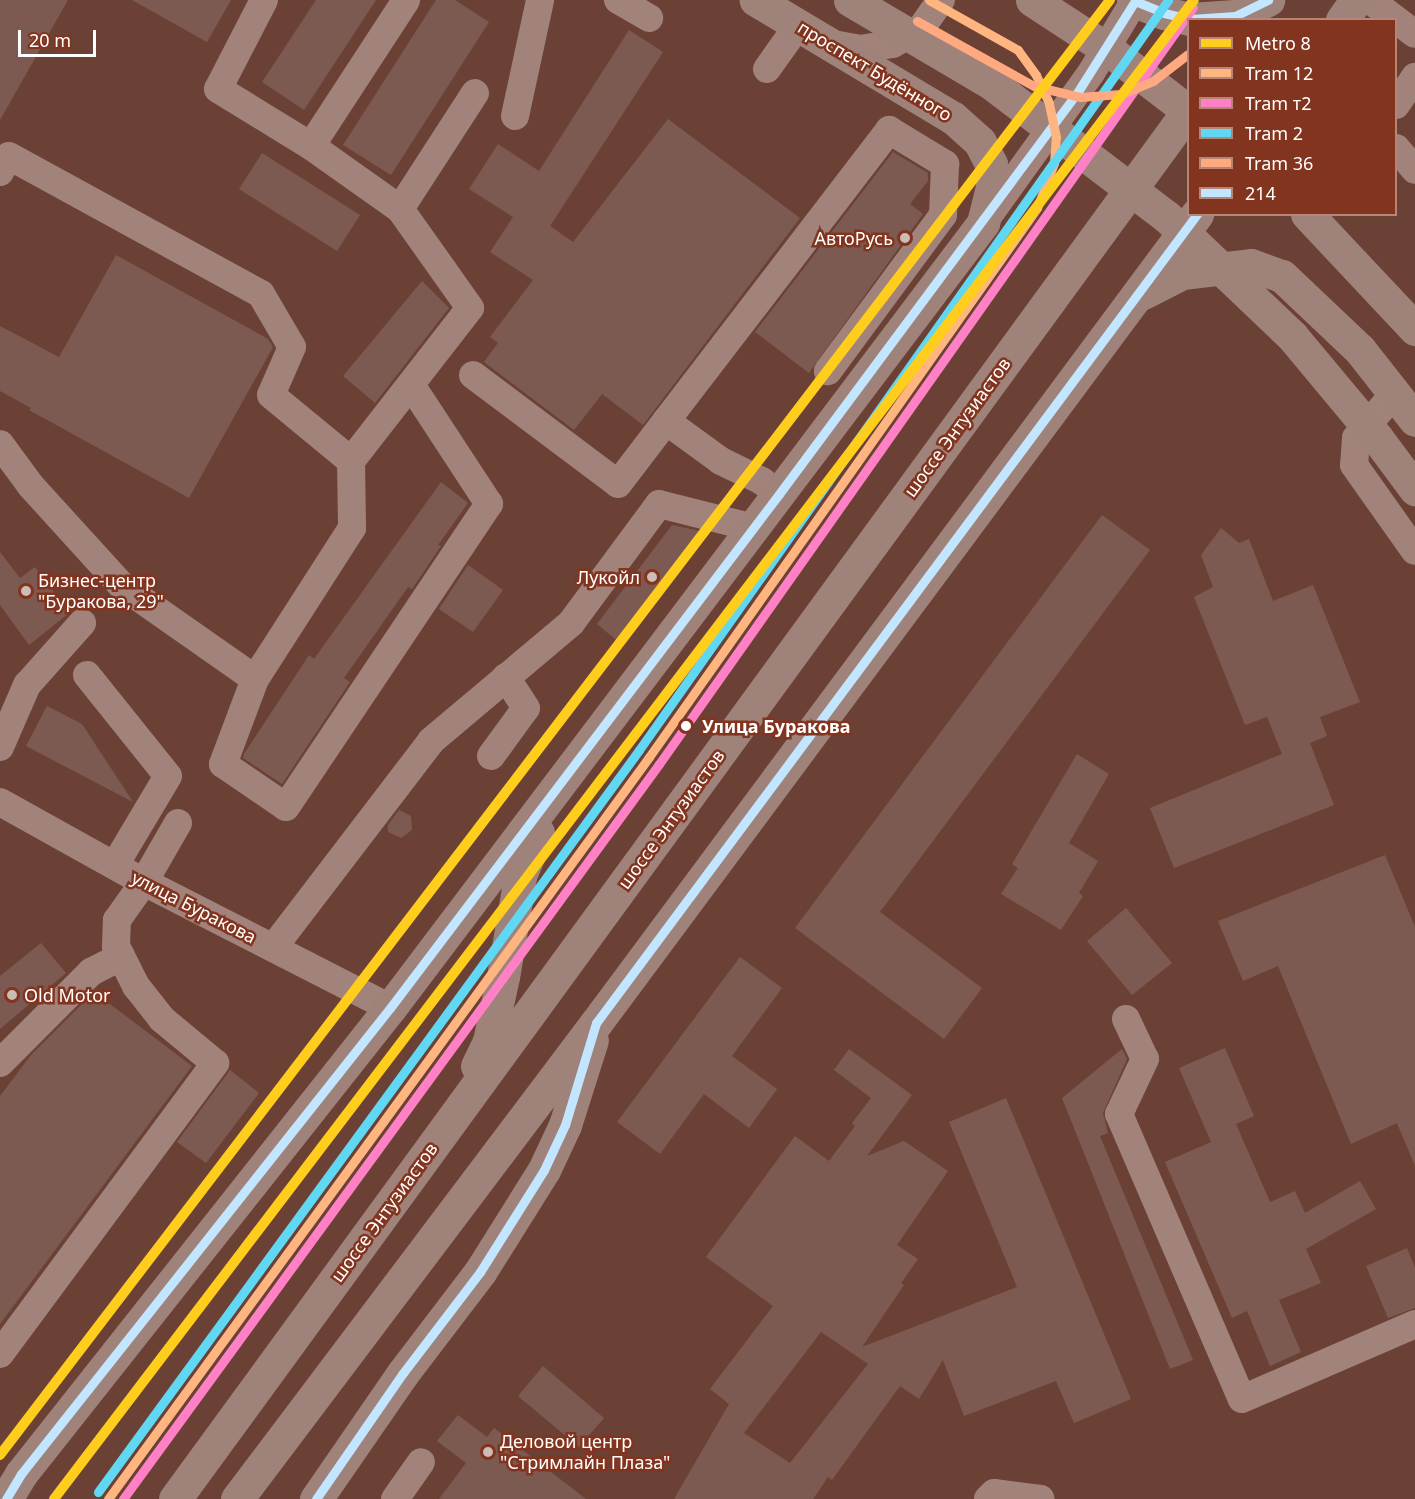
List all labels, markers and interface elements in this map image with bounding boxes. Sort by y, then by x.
street label: проспект Будённого [794,16,956,126]
scale bar [21,18,99,56]
legend [1187,18,1397,216]
text: 20 m [29,28,71,52]
text: Metro 8 [1245,31,1311,55]
text: Tram 12 [1245,61,1313,85]
text: Tram т2 [1245,91,1311,115]
text: Tram 2 [1245,121,1303,145]
text: Tram 36 [1245,151,1313,175]
text: 214 [1245,181,1276,205]
place label: АвтоРусь [814,227,893,249]
marker: АвтоРусь [898,231,912,245]
street label: шоссе Энтузиастов [899,353,1015,501]
place label: Лукойл [577,566,640,588]
place label: Бизнес-центр "Буракова, 29" [38,570,164,612]
marker: Лукойл [645,570,659,584]
marker: Бизнес-центр "Буракова, 29" [19,584,33,598]
marker: Улица Буракова [675,715,697,737]
place label: Улица Буракова [702,715,850,737]
street label: шоссе Энтузиастов [613,745,729,893]
street label: улица Буракова [128,866,260,948]
place label: Old Motor [24,984,110,1006]
marker: Old Motor [5,988,19,1002]
street label: шоссе Энтузиастов [326,1138,442,1286]
place label: Деловой центр "Стримлайн Плаза" [500,1431,670,1474]
marker: Деловой центр "Стримлайн Плаза" [481,1445,495,1459]

